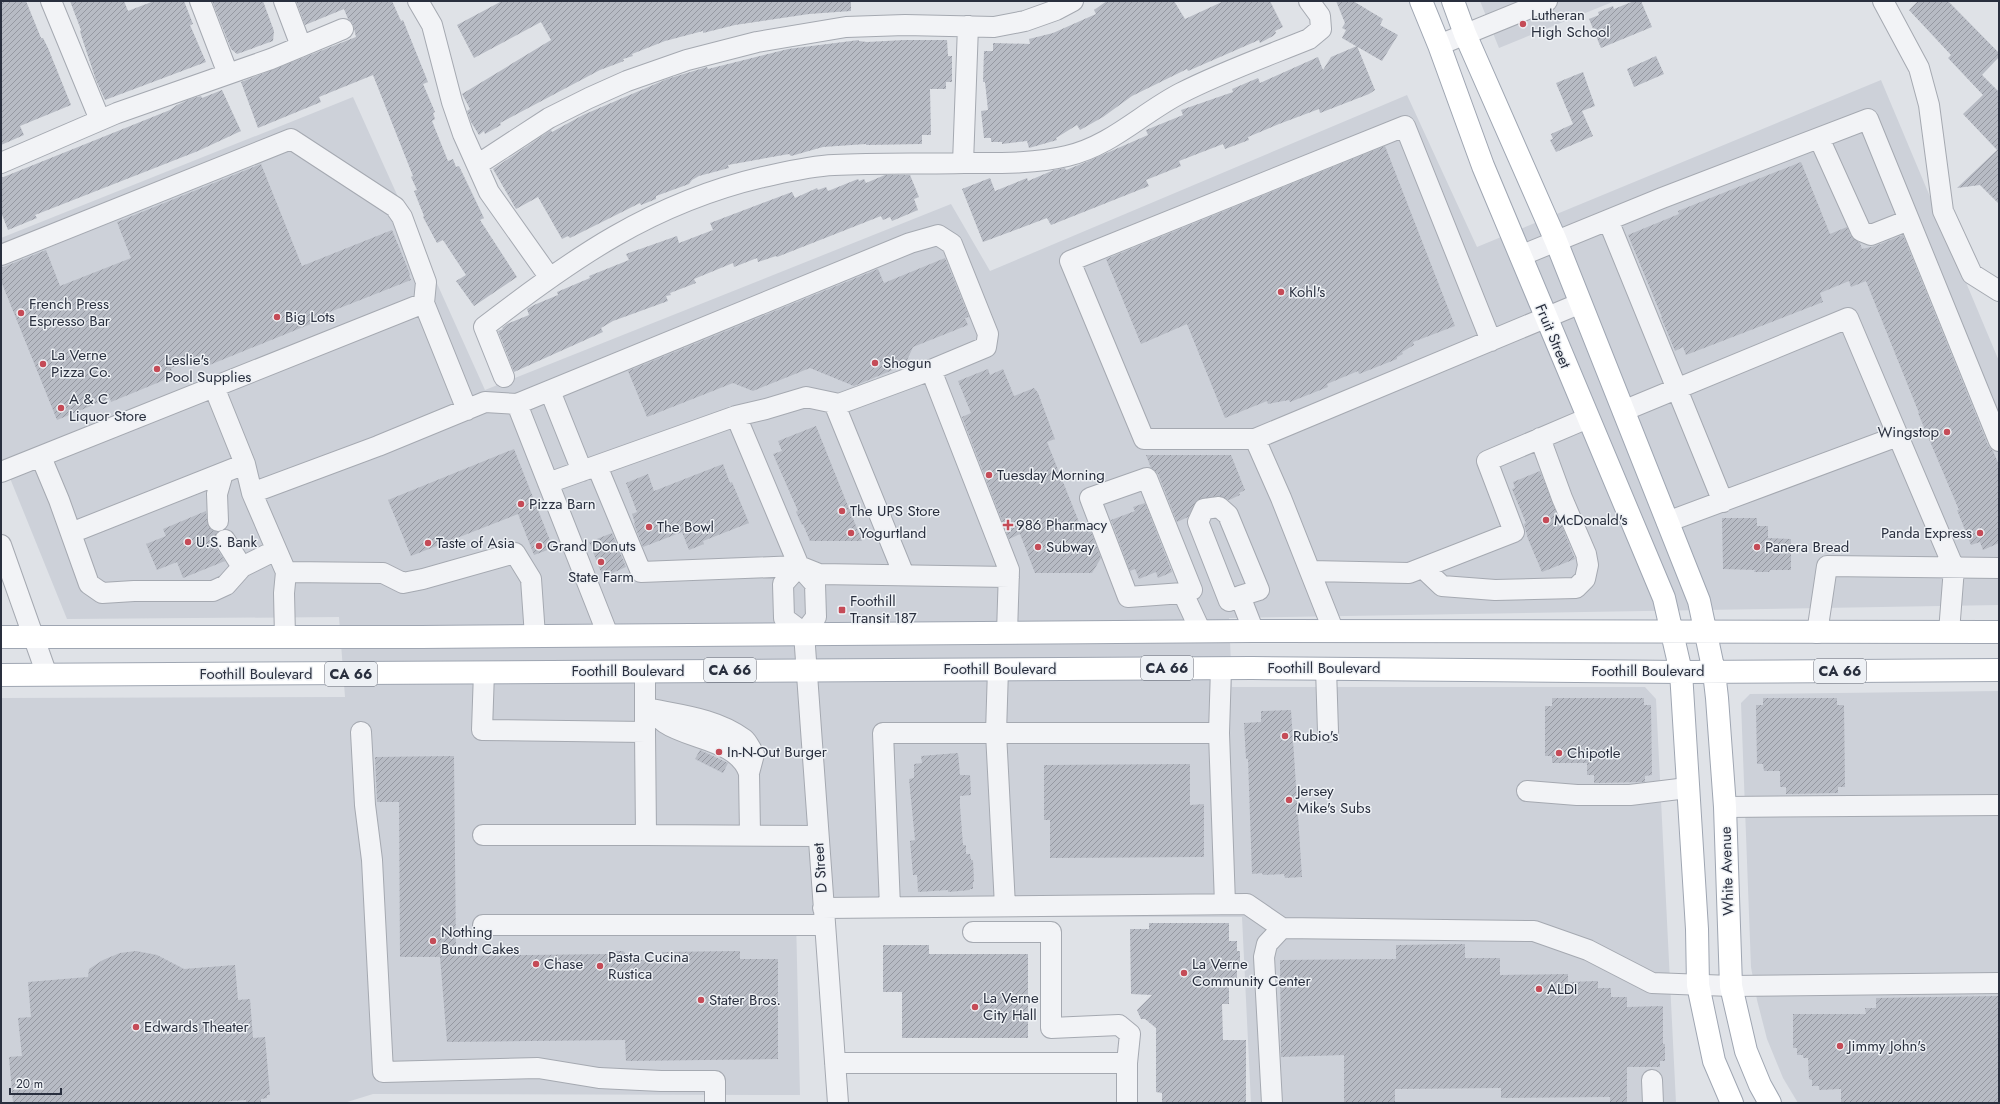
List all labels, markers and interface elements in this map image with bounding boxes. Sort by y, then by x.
place label: Lutheran High School [1531,4,1610,43]
marker: Lutheran High School [1518,19,1528,29]
place label: Kohl's [1289,281,1325,303]
marker: Kohl's [1276,287,1286,297]
place label: French Press Espresso Bar [29,293,111,332]
street label: Fruit Street [1530,300,1577,372]
place label: Big Lots [285,306,335,328]
marker: French Press Espresso Bar [16,308,26,318]
marker: Big Lots [272,312,282,322]
place label: La Verne Pizza Co. [51,344,111,383]
place label: Leslie's Pool Supplies [165,349,251,388]
place label: Shogun [883,352,932,374]
marker: Shogun [870,358,880,368]
marker: La Verne Pizza Co. [38,359,48,369]
marker: Leslie's Pool Supplies [152,364,162,374]
place label: A & C Liquor Store [69,388,147,427]
marker: A & C Liquor Store [56,403,66,413]
place label: Wingstop [1877,421,1939,443]
marker: Wingstop [1942,427,1952,437]
place label: Tuesday Morning [997,464,1105,486]
marker: Tuesday Morning [984,470,994,480]
place label: Pizza Barn [529,493,596,515]
marker: Pizza Barn [516,499,526,509]
place label: The UPS Store [850,500,940,522]
marker: The UPS Store [837,506,847,516]
place label: McDonald's [1554,509,1628,531]
place label: 986 Pharmacy [1016,514,1108,536]
marker: McDonald's [1541,515,1551,525]
place label: The Bowl [657,516,714,538]
marker: 986 Pharmacy [1003,520,1013,530]
marker: The Bowl [644,522,654,532]
place label: Yogurtland [859,522,926,544]
place label: Panda Express [1881,522,1972,544]
marker: Yogurtland [846,528,856,538]
marker: Panda Express [1975,528,1985,538]
place label: U.S. Bank [196,531,258,553]
place label: Taste of Asia [436,532,515,554]
place label: Grand Donuts [547,535,636,557]
place label: Subway [1046,536,1095,558]
place label: Panera Bread [1765,536,1849,558]
marker: U.S. Bank [183,537,193,547]
marker: Taste of Asia [423,538,433,548]
marker: Grand Donuts [534,541,544,551]
marker: Subway [1033,542,1043,552]
marker: Panera Bread [1752,542,1762,552]
marker: State Farm [596,557,606,567]
place label: State Farm [568,566,634,588]
place label: Foothill Transit 187 [850,590,917,629]
marker: Foothill Transit 187 [837,605,847,615]
road number: CA 66 [1141,656,1193,680]
street label: Foothill Boulevard [1267,657,1381,679]
road number: CA 66 [704,658,756,682]
street label: Foothill Boulevard [943,658,1057,680]
road number: CA 66 [1814,659,1866,683]
street label: Foothill Boulevard [571,660,685,682]
street label: Foothill Boulevard [1591,660,1705,682]
road number: CA 66 [325,662,377,686]
street label: Foothill Boulevard [199,663,313,685]
place label: Rubio's [1293,725,1338,747]
marker: Rubio's [1280,731,1290,741]
place label: In-N-Out Burger [727,741,828,763]
place label: Chipotle [1567,742,1621,764]
marker: In-N-Out Burger [714,747,724,757]
marker: Chipotle [1554,748,1564,758]
place label: Jersey Mike's Subs [1295,780,1371,819]
marker: Jersey Mike's Subs [1284,795,1294,805]
street label: White Avenue [1714,826,1740,916]
street label: D Street [807,842,833,894]
place label: Nothing Bundt Cakes [441,921,519,960]
marker: Nothing Bundt Cakes [428,936,438,946]
place label: Pasta Cucina Rustica [608,946,689,985]
place label: Chase [544,953,583,975]
place label: La Verne Community Center [1192,953,1311,992]
marker: Chase [531,959,541,969]
marker: Pasta Cucina Rustica [595,961,605,971]
marker: La Verne Community Center [1179,968,1189,978]
place label: ALDI [1547,978,1578,1000]
marker: ALDI [1534,984,1544,994]
place label: La Verne City Hall [983,987,1039,1026]
place label: Stater Bros. [709,989,781,1011]
marker: Stater Bros. [696,995,706,1005]
marker: La Verne City Hall [970,1002,980,1012]
place label: Edwards Theater [144,1016,250,1038]
marker: Edwards Theater [131,1022,141,1032]
place label: Jimmy John's [1846,1035,1926,1057]
marker: Jimmy John's [1835,1041,1845,1051]
scale bar [10,1070,61,1096]
text: 20 m [16,1075,43,1093]

